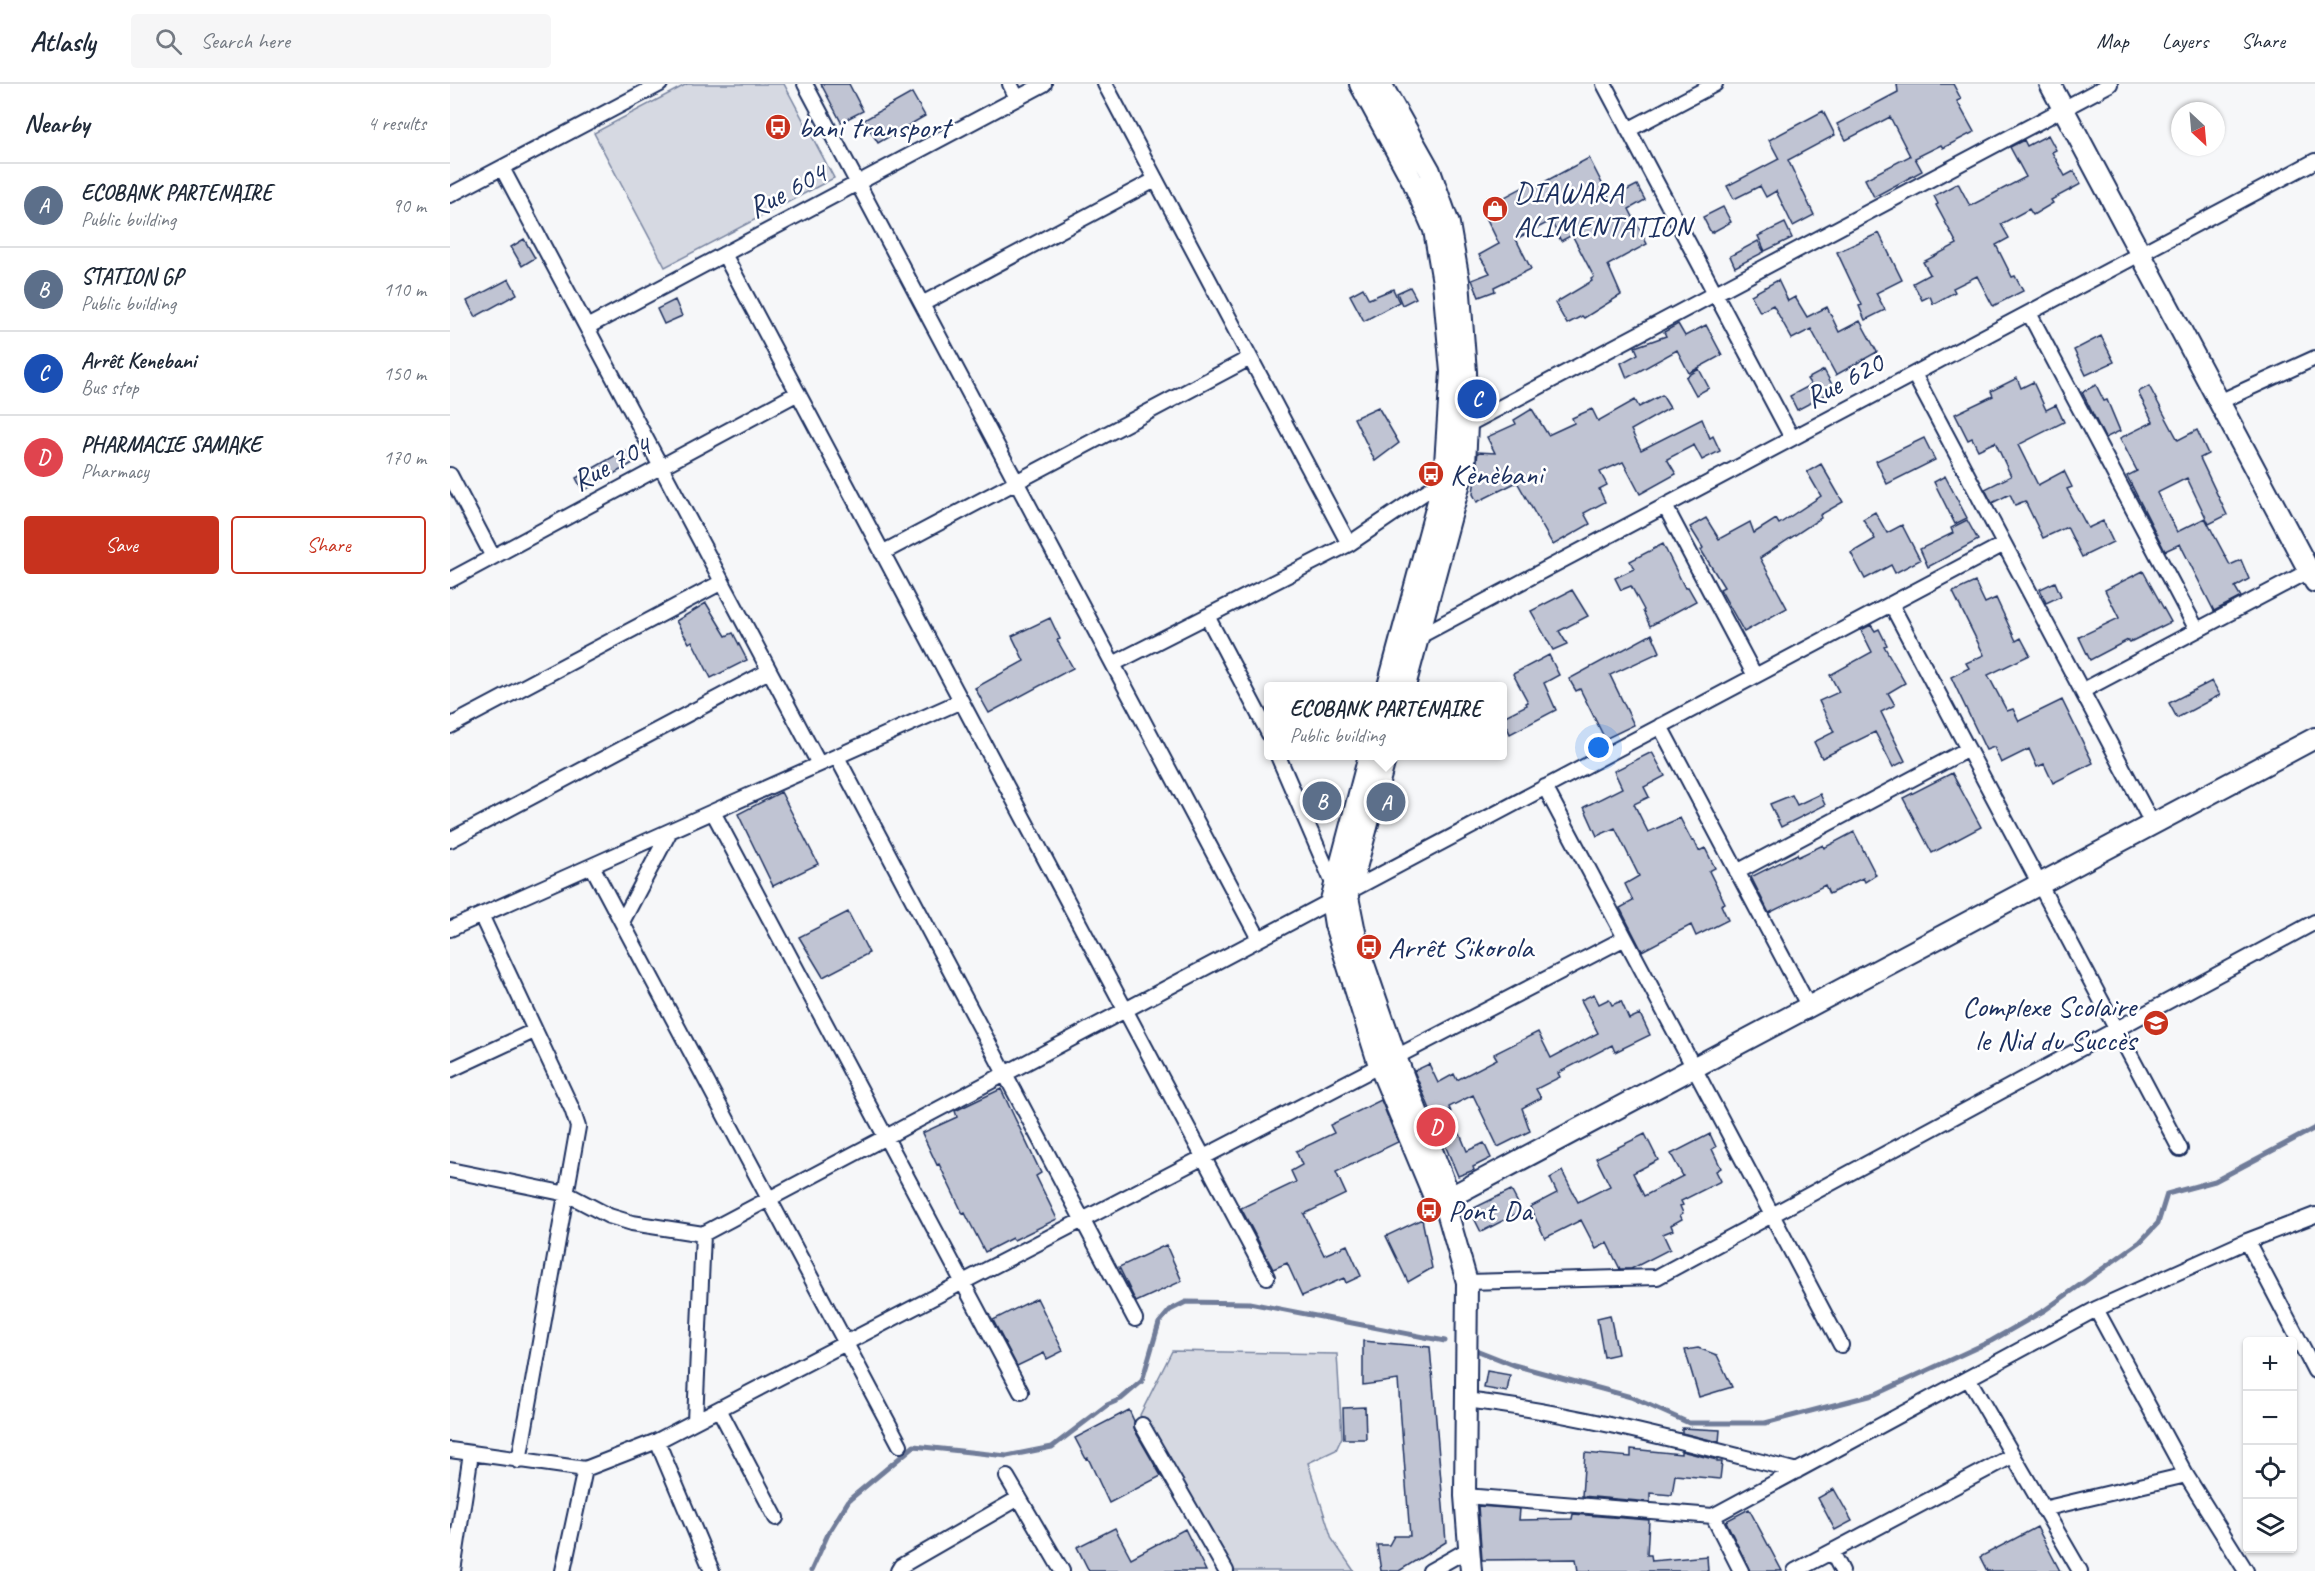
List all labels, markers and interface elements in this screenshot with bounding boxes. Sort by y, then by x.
search box [131,14,551,68]
text: Atlasly [30,24,95,59]
icon: search [152,25,185,58]
text: Search here [200,27,290,55]
text: Map [2096,28,2129,54]
text: Layers [2162,28,2208,54]
text: Share [2241,28,2285,54]
north arrow [2171,102,2225,156]
text: Nearby [24,107,89,140]
place label: bani transport [798,108,954,146]
text: 4 results [367,111,426,136]
bus stop icon: bani transport [763,112,793,142]
street label: Rue 604 [741,152,835,226]
place label: DIAWARA ALIMENTATION [1514,173,1695,245]
text: ECOBANK PARTENAIRE [81,179,272,207]
text: A [38,193,49,218]
text: 90 m [392,193,426,218]
shop icon: DIAWARA ALIMENTATION [1480,194,1510,224]
text: Public building [81,207,176,232]
text: STATION GP [81,263,183,291]
text: B [38,277,49,302]
text: 110 m [383,277,426,302]
text: Public building [81,291,176,316]
street label: Rue 620 [1798,342,1892,416]
text: Arrêt Kenebani [81,347,196,375]
text: C [39,361,48,386]
text: 150 m [383,361,426,386]
text: Bus stop [81,375,139,400]
pin: C [1458,376,1496,422]
street label: Rue 704 [565,425,659,499]
text: PHARMACIE SAMAKE [81,431,261,459]
text: D [38,445,49,470]
text: 170 m [383,445,426,470]
place label: Kènèbani [1450,455,1546,493]
text: Pharmacy [81,459,149,484]
bus stop icon: Kènèbani [1416,459,1446,489]
button: Save [24,516,219,574]
button: Share [231,516,426,574]
popup [1264,682,1507,760]
text: ECOBANK PARTENAIRE [1290,695,1481,723]
text: Public building [1290,723,1385,748]
your location [1584,733,1613,762]
pin: B [1302,778,1342,824]
pin: A [1366,780,1406,824]
place label: Arrêt Sikorola [1388,928,1535,966]
bus stop icon: Arrêt Sikorola [1354,932,1384,962]
place label: Complexe Scolaire le Nid du Succès [1962,987,2139,1059]
school or university icon: Complexe Scolaire le Nid du Succès [2141,1008,2171,1038]
pin: D [1416,1104,1456,1150]
place label: Pont Da [1448,1191,1534,1229]
bus stop icon: Pont Da [1414,1195,1444,1225]
map controls [2243,1337,2297,1553]
button: + [2243,1337,2297,1391]
button: − [2243,1391,2297,1445]
button: locate [2243,1445,2297,1499]
button: layers [2243,1499,2297,1553]

